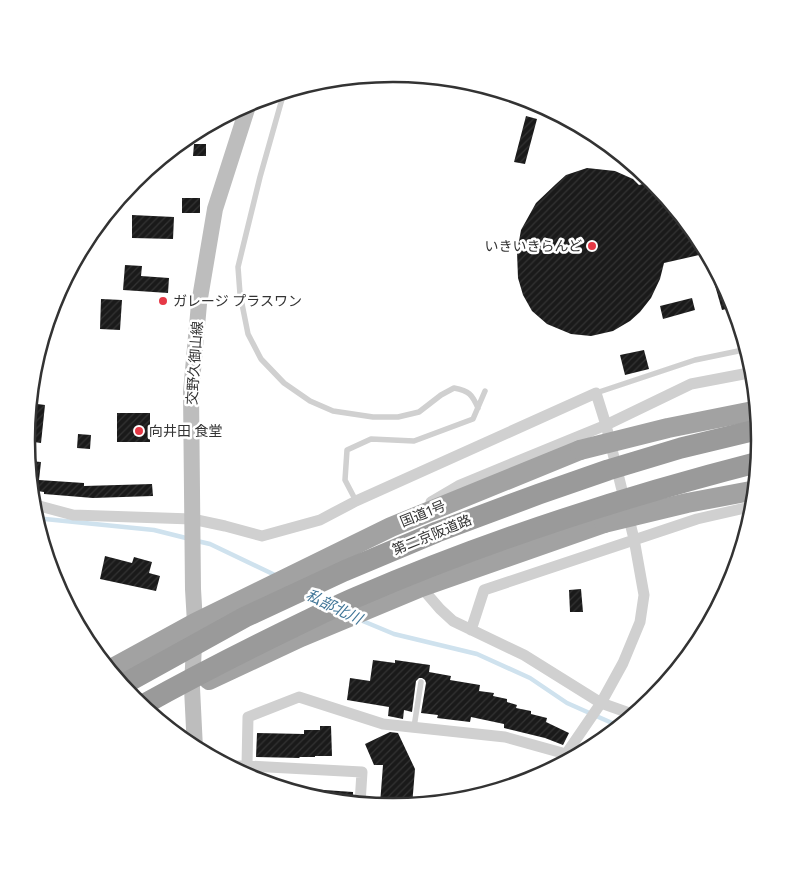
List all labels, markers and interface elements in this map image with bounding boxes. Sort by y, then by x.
place label: いきいきらんど [484,238,582,255]
marker: いきいきらんど [586,240,598,252]
place label: ガレージ プラスワン [173,293,302,310]
marker: ガレージ プラスワン [157,295,169,307]
street label: 交野久御山線 [184,321,206,405]
place label: 向井田 食堂 [149,423,222,440]
marker: 向井田 食堂 [133,425,145,437]
street label: 国道1号 [398,497,448,531]
street label: 第二京阪道路 [390,511,474,559]
water label: 私部北川 [303,586,367,629]

